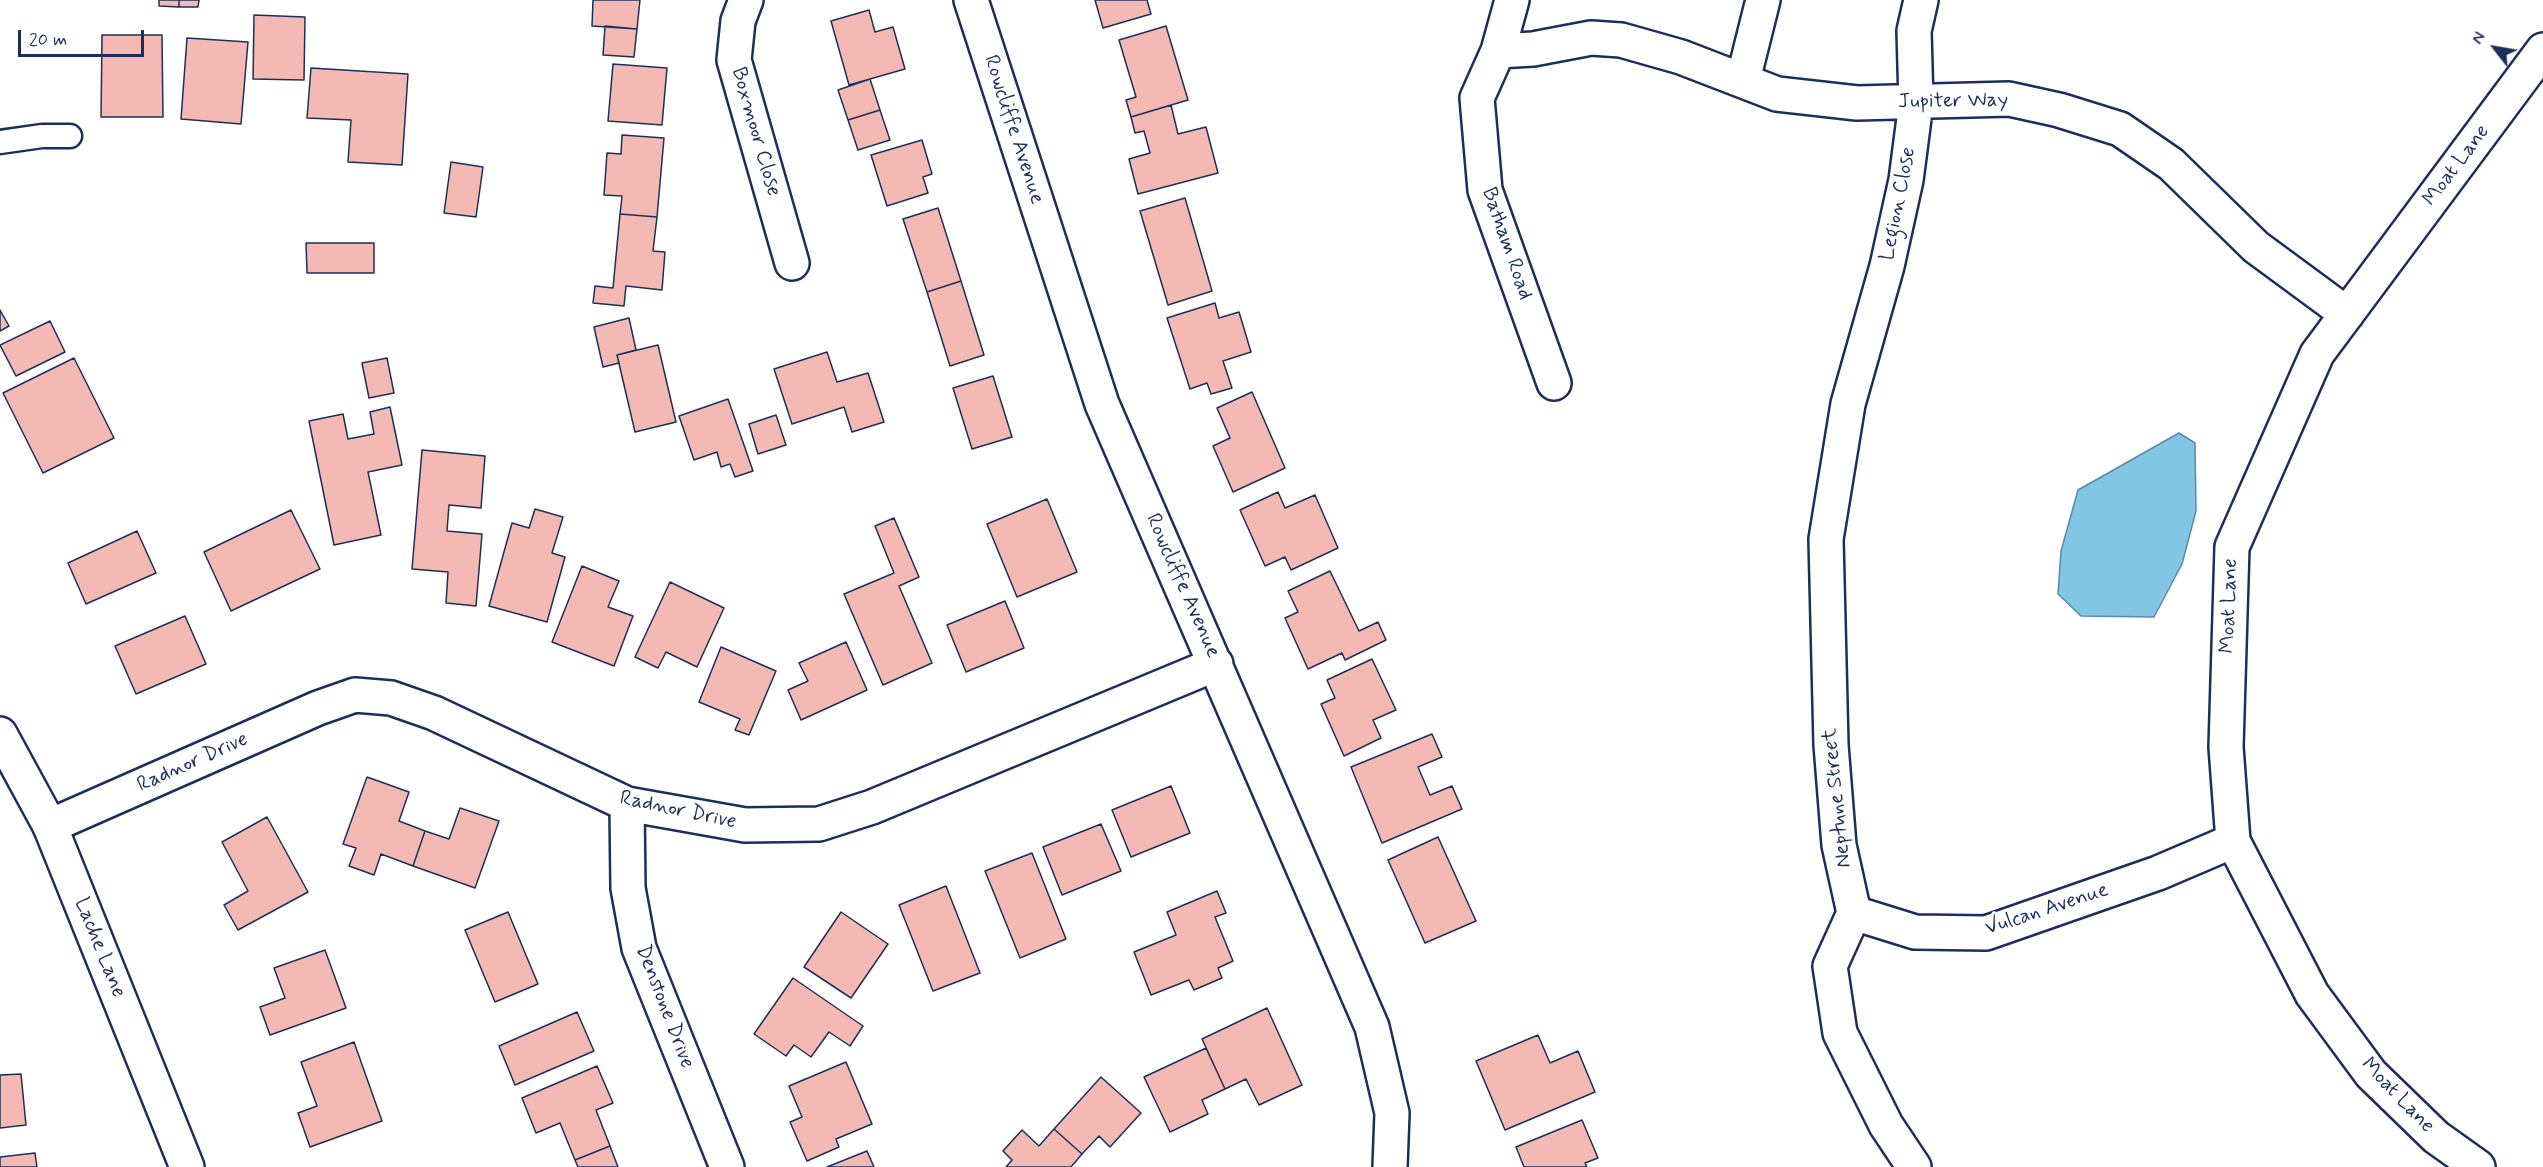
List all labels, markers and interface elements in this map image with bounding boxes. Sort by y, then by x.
scale bar [21,18,147,56]
north arrow [2465,18,2525,78]
text: 20 m [29,28,67,52]
text: N [2467,28,2491,48]
street label: Rowcliffe Avenue [977,52,1049,208]
street label: Boxmoor Close [725,65,785,199]
street label: Jupiter Way [1898,88,2008,116]
street label: Moat Lane [2418,120,2496,212]
street label: Legion Close [1876,145,1922,263]
street label: Batham Road [1475,185,1537,303]
street label: Rowcliffe Avenue [1139,510,1225,662]
street label: Moat Lane [2216,558,2244,654]
street label: Radnor Drive [134,727,252,799]
street label: Neptune Street [1818,727,1858,869]
street label: Radnor Drive [617,786,739,836]
street label: Vulcan Avenue [1982,878,2112,942]
street label: Lache Lane [68,894,130,1002]
street label: Denstone Drive [629,942,699,1072]
street label: Moat Lane [2355,1053,2439,1139]

